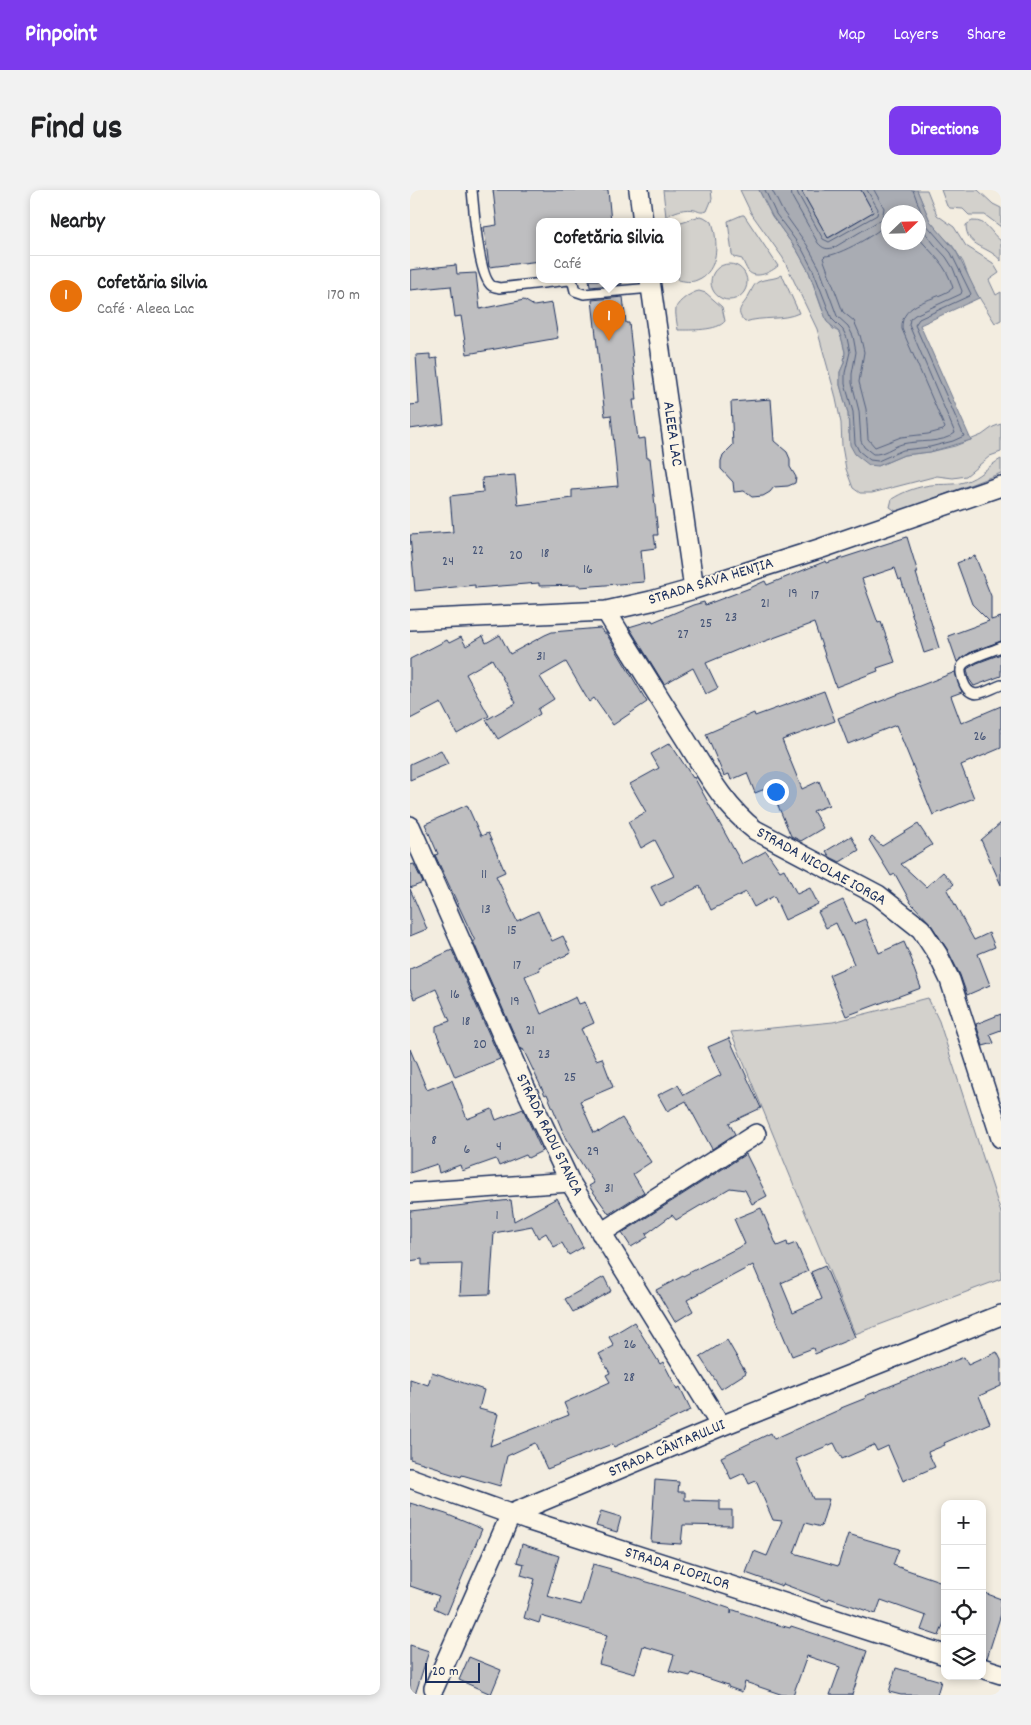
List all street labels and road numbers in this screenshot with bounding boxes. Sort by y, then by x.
street label: ALEEA LAC [656,400,688,468]
street label: STRADA SAVA HENȚIA [645,552,777,612]
street label: STRADA NICOLAE IORGA [752,822,890,912]
street label: STRADA RADU STANCA [509,1070,589,1200]
street label: STRADA CÂNTARULUI [605,1414,729,1484]
street label: STRADA PLOPILOR [621,1541,733,1597]

